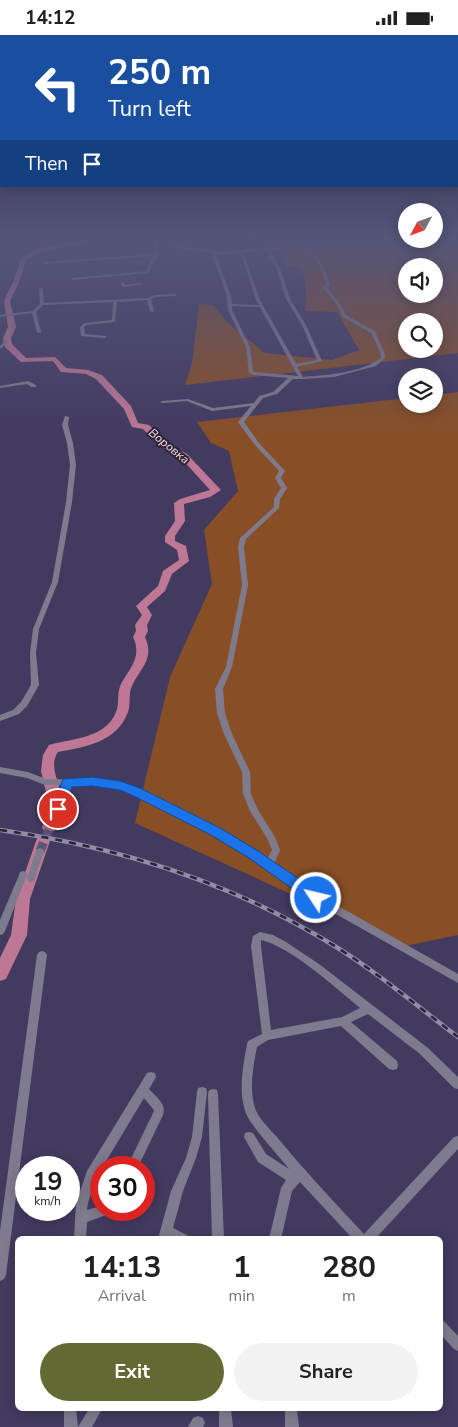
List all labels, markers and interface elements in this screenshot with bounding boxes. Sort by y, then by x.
text: 14:12 [25,5,75,31]
text: 250 m [108,49,211,96]
icon: left [25,55,90,120]
text: Turn left [108,94,191,124]
icon: arrive [78,150,106,178]
text: Then [25,151,68,177]
north arrow [398,203,442,247]
map controls [398,203,443,413]
button: sound [398,258,443,303]
button: search [398,313,443,358]
button: layers [398,368,443,413]
water label: Воровка [145,425,193,467]
pin [37,788,79,830]
icon: arrive [44,795,72,823]
position arrow [289,871,341,923]
speed limit sign: 30 [90,1156,155,1221]
text: 19 [32,1165,63,1199]
text: km/h [34,1193,61,1209]
text: 14:13 [82,1247,161,1288]
text: 1 [233,1247,251,1288]
text: 280 [322,1247,376,1288]
text: Arrival [98,1285,146,1307]
text: min [228,1285,255,1307]
text: m [342,1285,356,1307]
button: Exit [40,1343,224,1401]
button: Share [234,1343,418,1401]

